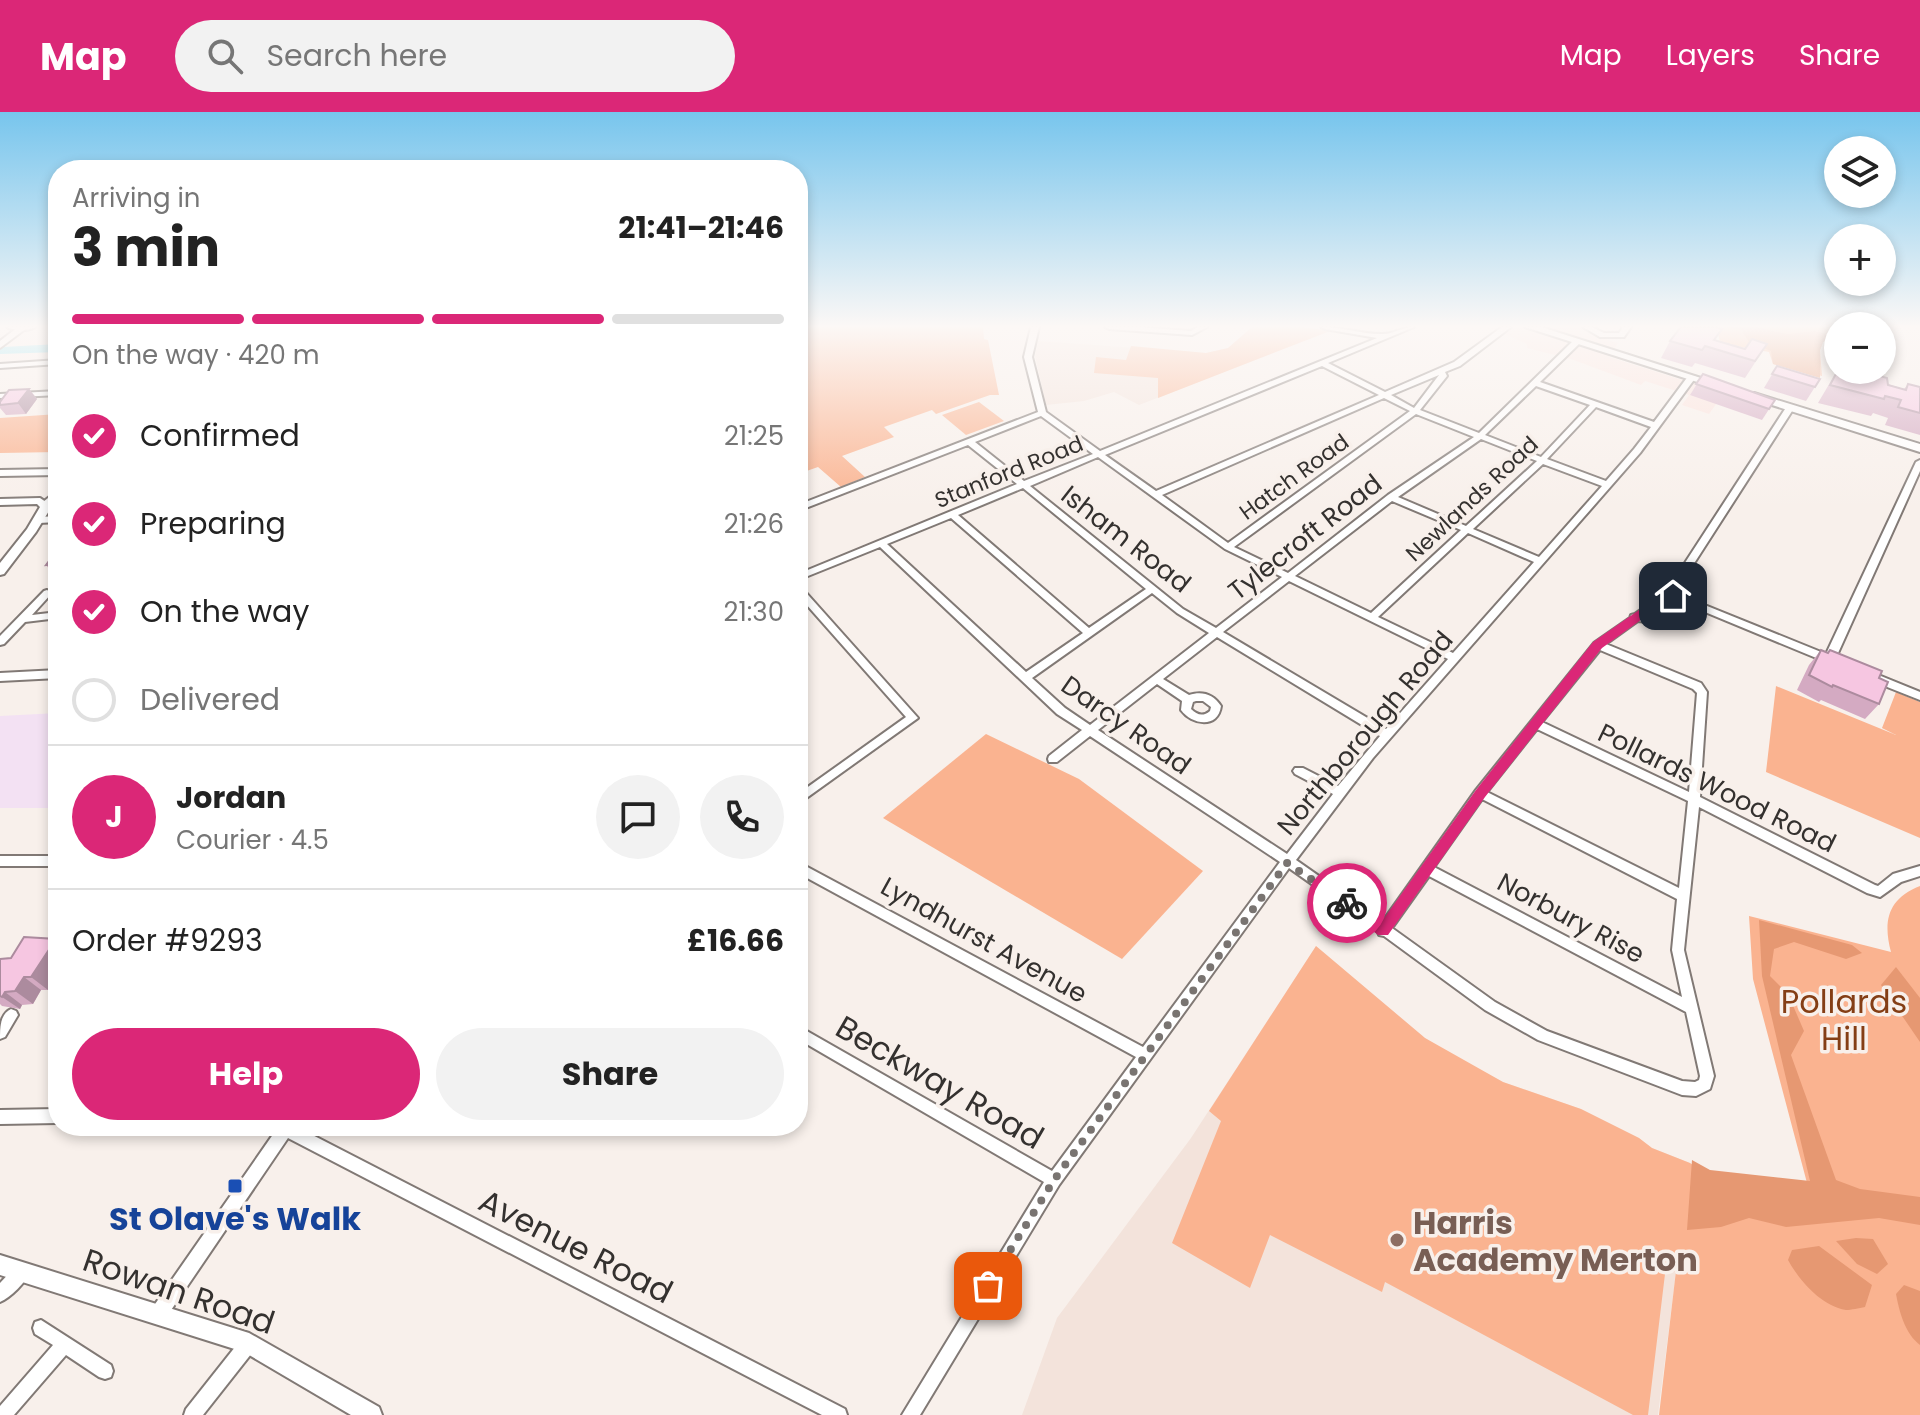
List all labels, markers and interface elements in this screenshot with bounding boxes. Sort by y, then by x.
search box [175,20,735,92]
text: Map [40,30,127,83]
icon: search [203,34,247,78]
text: Search here [267,34,447,77]
text: Map [1560,36,1622,75]
text: Layers [1666,36,1755,75]
text: Share [1799,36,1880,75]
map controls [1824,136,1896,384]
button: layers [1824,136,1896,208]
text: Arriving in [72,180,201,216]
text: 21:41–21:46 [618,206,784,249]
text: 3 min [72,211,220,284]
button: + [1824,224,1896,296]
button: − [1824,312,1896,384]
text: On the way · 420 m [72,337,319,373]
icon: check [72,414,116,458]
text: Confirmed [140,414,300,457]
text: 21:25 [724,418,784,454]
street label: Hatch Road [1233,427,1355,527]
street label: Stanford Road [930,428,1088,516]
street label: Newlands Road [1399,429,1545,569]
street label: Tylecroft Road [1221,466,1389,608]
street label: Isham Road [1054,477,1198,601]
icon: check [72,502,116,546]
text: Preparing [140,502,286,545]
text: 21:26 [724,506,784,542]
pin [1639,562,1707,630]
icon: home [1651,574,1695,618]
icon: check [72,590,116,634]
text: On the way [140,590,309,633]
text: 21:30 [724,594,784,630]
street label: Northborough Road [1269,623,1461,843]
street label: Darcy Road [1054,667,1198,783]
text: Delivered [140,678,280,721]
street label: Pollards Wood Road [1592,715,1842,861]
button: chat [596,775,680,859]
button: phone [700,775,784,859]
text: Jordan [176,776,286,819]
text: J [105,795,123,838]
text: Courier · 4.5 [176,822,329,858]
courier [1307,863,1387,943]
street label: Norbury Rise [1491,864,1651,972]
street label: Lyndhurst Avenue [874,868,1094,1012]
icon: bike [1325,881,1369,925]
text: Order #9293 [72,919,263,962]
text: £16.66 [687,919,784,962]
park label: Pollards Hill [1781,979,1907,1061]
street label: Beckway Road [828,1004,1052,1160]
button: Help [72,1028,420,1120]
button: Share [436,1028,784,1120]
marker: St Olave's Walk [226,1177,244,1195]
street label: Avenue Road [471,1178,681,1314]
place label: St Olave's Walk [109,1196,361,1241]
place label: Harris Academy Merton [1413,1200,1698,1282]
marker: Harris Academy Merton [1388,1231,1406,1249]
street label: Rowan Road [77,1237,281,1345]
pin [954,1252,1022,1320]
icon: bag [966,1264,1010,1308]

